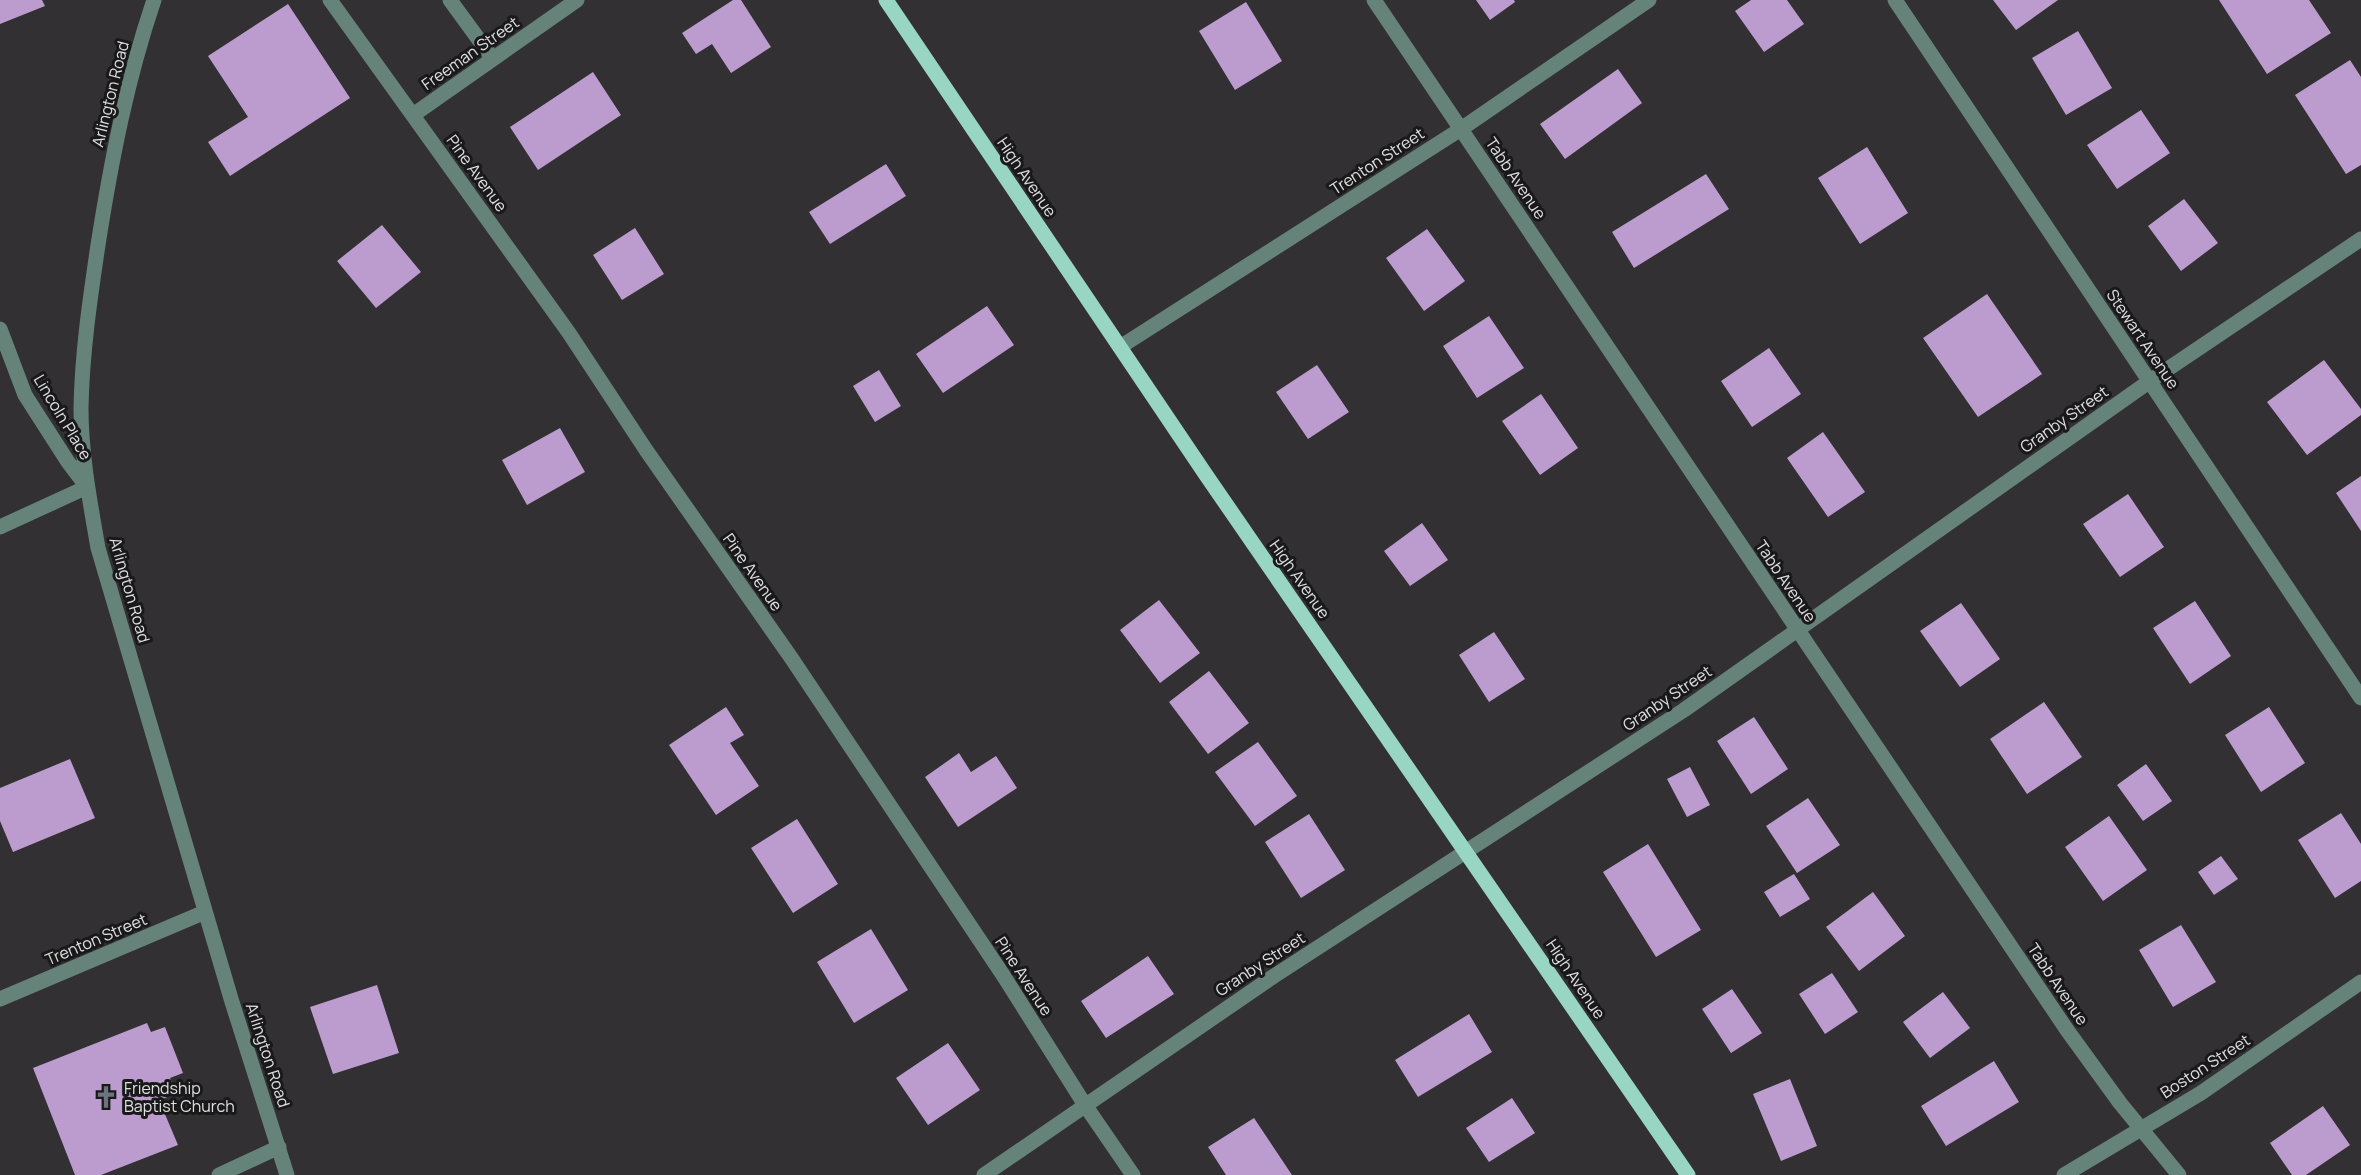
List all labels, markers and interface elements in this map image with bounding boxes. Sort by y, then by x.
street label: Freeman Street [417,11,523,95]
street label: Arlington Road [86,39,134,149]
street label: Trenton Street [1326,122,1428,200]
street label: Pine Avenue [442,130,512,216]
street label: High Avenue [992,133,1062,221]
street label: Tabb Avenue [1481,133,1551,223]
street label: Stewart Avenue [2101,285,2185,393]
street label: Lincoln Place [29,370,97,464]
street label: Granby Street [2016,381,2112,457]
street label: Pine Avenue [718,529,788,615]
street label: Arlington Road [104,535,156,645]
street label: High Avenue [1265,535,1335,623]
street label: Tabb Avenue [1751,536,1821,626]
street label: Granby Street [1618,660,1716,736]
street label: Trenton Street [42,908,150,970]
street label: Granby Street [1211,927,1309,1001]
street label: Pine Avenue [990,932,1058,1020]
street label: High Avenue [1541,935,1611,1023]
street label: Tabb Avenue [2023,939,2093,1029]
street label: Arlington Road [241,1000,295,1110]
street label: Boston Street [2156,1029,2254,1103]
place label: Friendship Baptist Church [124,1077,235,1117]
church icon: Friendship Baptist Church [93,1084,119,1110]

